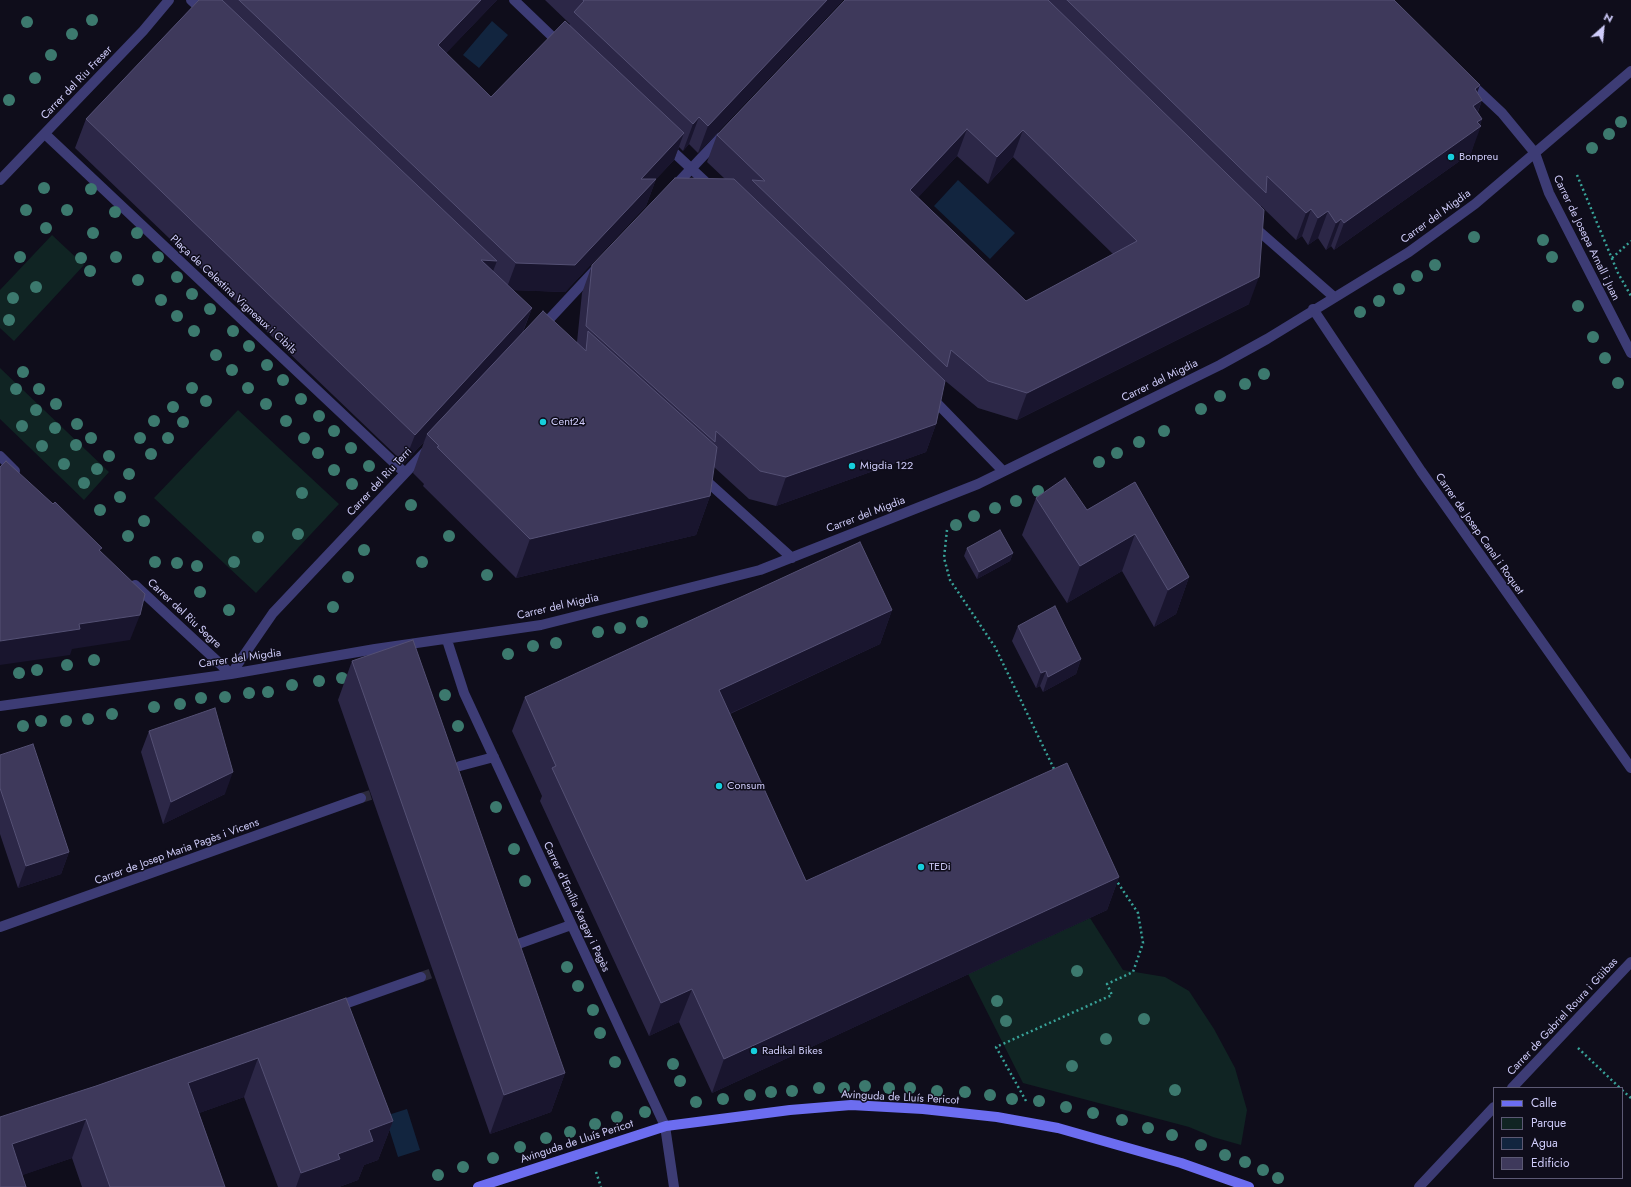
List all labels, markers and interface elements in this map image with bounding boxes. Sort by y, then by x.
north arrow [1583,8,1623,48]
text: N [1601,8,1616,26]
street label: Carrer del Riu Freser [38,43,116,123]
place label: Bonpreu [1459,150,1498,164]
marker: Bonpreu [1446,152,1456,162]
street label: Carrer de Josepa Arnall i Juan [1550,173,1622,303]
street label: Carrer del Migdia [1398,187,1474,247]
street label: Plaça de Celestina Vigneaux i Cibils [167,233,299,357]
street label: Carrer del Migdia [1120,357,1200,405]
place label: Cent24 [551,415,585,429]
marker: Cent24 [538,417,548,427]
street label: Carrer del Riu Terri [345,445,415,519]
place label: Migdia 122 [860,459,913,473]
marker: Migdia 122 [847,461,857,471]
street label: Carrer de Josep Canal i Roquet [1432,471,1526,597]
street label: Carrer del Migdia [825,494,907,536]
street label: Carrer del Riu Segre [144,576,224,652]
street label: Carrer del Migdia [516,591,600,623]
street label: Carrer del Migdia [198,647,282,671]
place label: Consum [727,779,765,793]
marker: Consum [714,781,724,791]
street label: Carrer de Josep Maria Pagès i Vicens [93,816,261,888]
street label: Carrer d'Emília Xargay i Pagès [540,840,612,974]
place label: TEDi [929,860,951,874]
marker: TEDi [916,862,926,872]
street label: Carrer de Gabriel Roura i Güibas [1505,955,1621,1079]
place label: Radikal Bikes [762,1044,822,1058]
marker: Radikal Bikes [749,1046,759,1056]
legend [1493,1087,1623,1179]
street label: Avinguda de Lluís Pericot [841,1088,959,1108]
text: Calle [1531,1094,1557,1112]
text: Parque [1531,1114,1566,1132]
street label: Avinguda de Lluís Pericot [519,1117,635,1167]
text: Agua [1531,1134,1558,1152]
text: Edificio [1531,1154,1570,1172]

